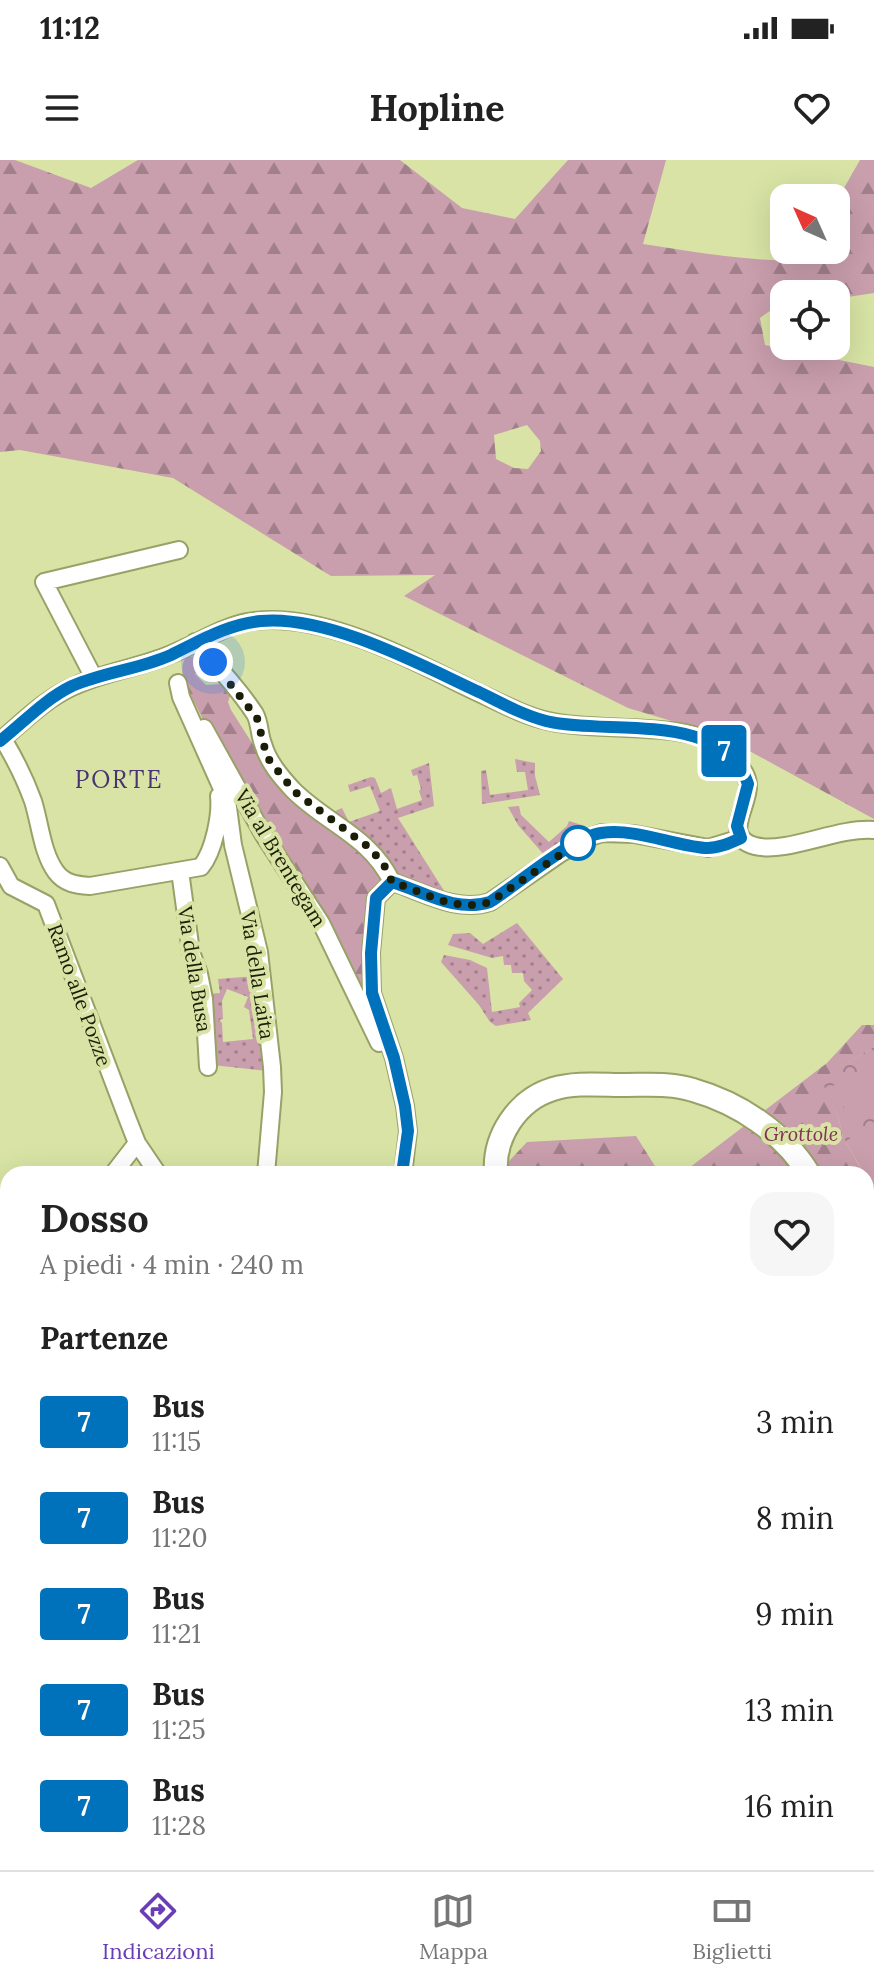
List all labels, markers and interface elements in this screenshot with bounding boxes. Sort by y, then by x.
text: 11:12 [40,9,100,47]
text: Hopline [369,85,505,131]
icon: menu [40,86,84,130]
icon: heart [790,86,834,130]
north arrow [770,184,850,264]
map controls [770,184,850,360]
button: locate [770,280,850,360]
your location [193,642,233,682]
line badge: 7 [698,725,750,777]
text: 7 [717,733,731,769]
district label: PORTE [75,764,163,795]
street label: Via al Brentegam [229,784,332,932]
unlabelled marker [561,826,595,860]
street label: Via della Busa [173,903,217,1034]
street label: Via della Laita [235,908,280,1041]
street label: Ramo alle Pozze [43,920,117,1070]
park label: Grottole [764,1121,838,1146]
button: heart [750,1192,834,1276]
text: Dosso [40,1194,149,1242]
text: A piedi · 4 min · 240 m [40,1248,304,1281]
text: Partenze [40,1319,168,1357]
text: Bus [152,1387,205,1425]
text: 3 min [756,1403,834,1441]
text: 7 [77,1404,91,1440]
text: 11:15 [152,1425,201,1458]
text: Bus [152,1483,205,1521]
text: 8 min [756,1499,834,1537]
text: 7 [77,1500,91,1536]
text: 11:20 [152,1521,208,1554]
text: Bus [152,1579,205,1617]
text: 9 min [755,1595,834,1633]
text: 7 [77,1596,91,1632]
text: 11:21 [152,1617,201,1650]
text: Bus [152,1675,205,1713]
text: 13 min [745,1691,834,1729]
text: 7 [77,1692,91,1728]
text: 11:25 [152,1713,206,1746]
text: Bus [152,1771,205,1809]
text: 16 min [744,1787,834,1825]
text: 7 [77,1788,91,1824]
text: 11:28 [152,1809,206,1842]
tab: Indicazioni [102,1889,215,1965]
tab: Mappa [419,1889,488,1965]
tab: Biglietti [692,1889,772,1965]

